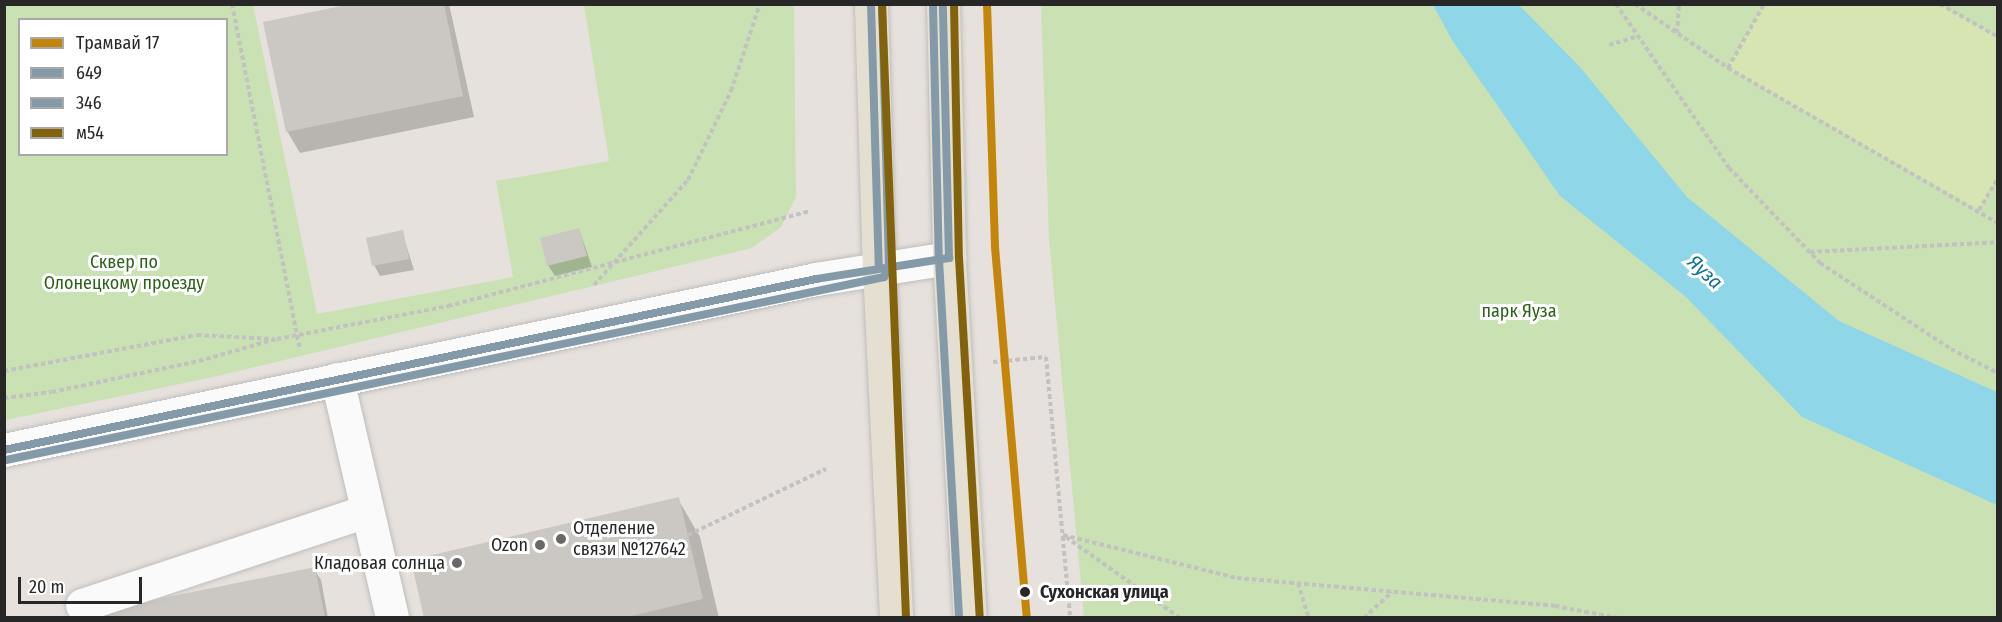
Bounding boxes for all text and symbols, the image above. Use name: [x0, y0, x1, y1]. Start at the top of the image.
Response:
legend: [18, 18, 228, 156]
text: Трамвай 17: [76, 32, 159, 54]
text: 649: [76, 62, 102, 84]
text: 346: [76, 92, 102, 114]
text: м54: [76, 122, 104, 144]
water label: Яуза: [1683, 250, 1727, 294]
park label: Сквер по Олонецкому проезду: [44, 252, 204, 294]
park label: парк Яуза: [1481, 300, 1557, 322]
place label: Отделение связи №127642: [573, 518, 686, 560]
marker: Отделение связи №127642: [554, 532, 568, 546]
place label: Ozon: [491, 534, 528, 556]
marker: Ozon: [533, 538, 547, 552]
place label: Кладовая солнца: [314, 552, 445, 574]
marker: Кладовая солнца: [450, 556, 464, 570]
scale bar: [21, 565, 146, 603]
text: 20 m: [29, 576, 64, 598]
place label: Сухонская улица: [1040, 581, 1169, 603]
marker: Сухонская улица: [1015, 582, 1035, 602]

